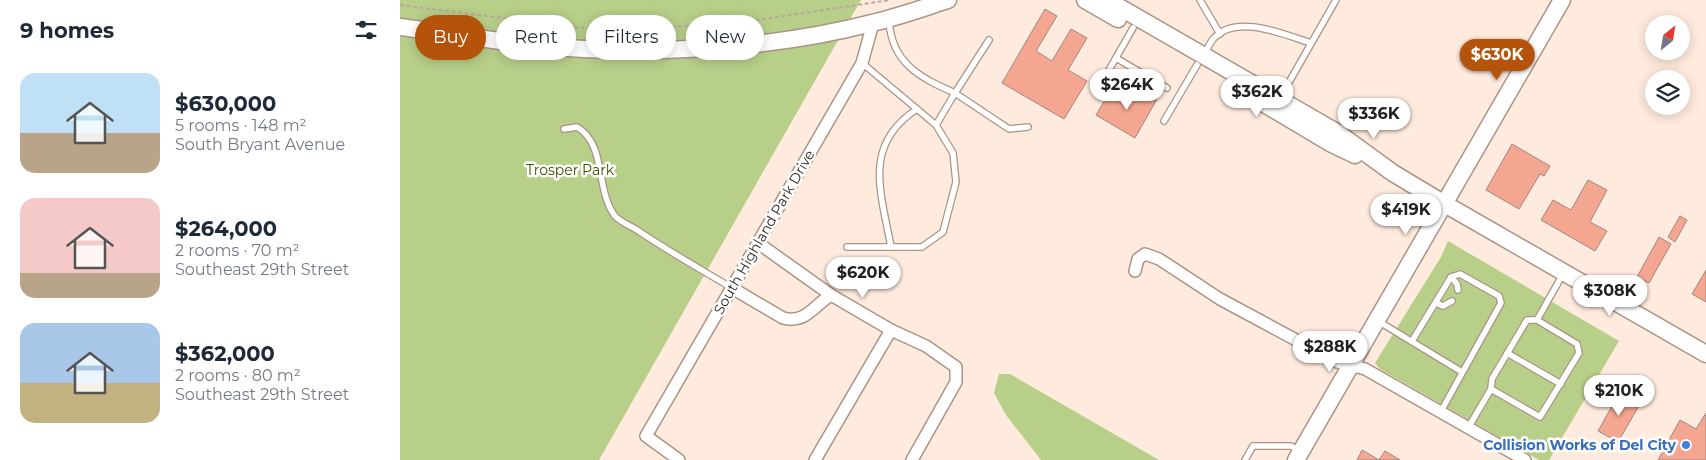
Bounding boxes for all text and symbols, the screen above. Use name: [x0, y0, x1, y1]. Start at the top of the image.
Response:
chip: Buy: [415, 15, 486, 60]
chip: Rent: [496, 15, 576, 60]
chip: Filters: [586, 15, 676, 60]
chip: New: [686, 15, 764, 60]
north arrow: [1645, 15, 1690, 60]
map controls: [1645, 15, 1690, 115]
icon: filters: [352, 16, 380, 44]
text: 9 homes: [20, 18, 114, 43]
pin: $630K: [1462, 38, 1532, 81]
text: $630K: [1471, 45, 1523, 64]
pin: $264K: [1092, 68, 1162, 111]
button: layers: [1645, 70, 1690, 115]
text: $264K: [1101, 75, 1153, 94]
pin: $362K: [1222, 76, 1292, 118]
text: $362K: [1231, 82, 1283, 101]
text: $630,000: [175, 91, 276, 116]
icon: home: [60, 93, 120, 153]
pin: $336K: [1339, 98, 1409, 140]
text: $336K: [1348, 104, 1400, 123]
text: 5 rooms · 148 m²: [175, 116, 307, 135]
text: South Bryant Avenue: [175, 135, 345, 154]
street label: South Highland Park Drive: [710, 147, 818, 317]
park label: Trosper Park: [526, 161, 615, 179]
pin: $419K: [1371, 194, 1441, 236]
text: $419K: [1381, 200, 1431, 219]
text: $264,000: [175, 216, 277, 241]
icon: home: [60, 218, 120, 278]
text: 2 rooms · 70 m²: [175, 241, 300, 260]
pin: $620K: [828, 256, 898, 299]
text: Southeast 29th Street: [175, 260, 349, 279]
text: $620K: [837, 263, 889, 282]
pin: $308K: [1575, 274, 1645, 317]
text: $308K: [1584, 281, 1636, 300]
pin: $288K: [1295, 330, 1365, 373]
text: $288K: [1304, 337, 1356, 356]
text: $362,000: [175, 341, 275, 366]
icon: home: [60, 343, 120, 403]
text: 2 rooms · 80 m²: [175, 366, 301, 385]
pin: $210K: [1584, 374, 1654, 417]
text: $210K: [1595, 381, 1643, 400]
text: Southeast 29th Street: [175, 385, 349, 404]
place label: Collision Works of Del City: [1483, 436, 1677, 454]
marker: Collision Works of Del City: [1680, 439, 1692, 451]

